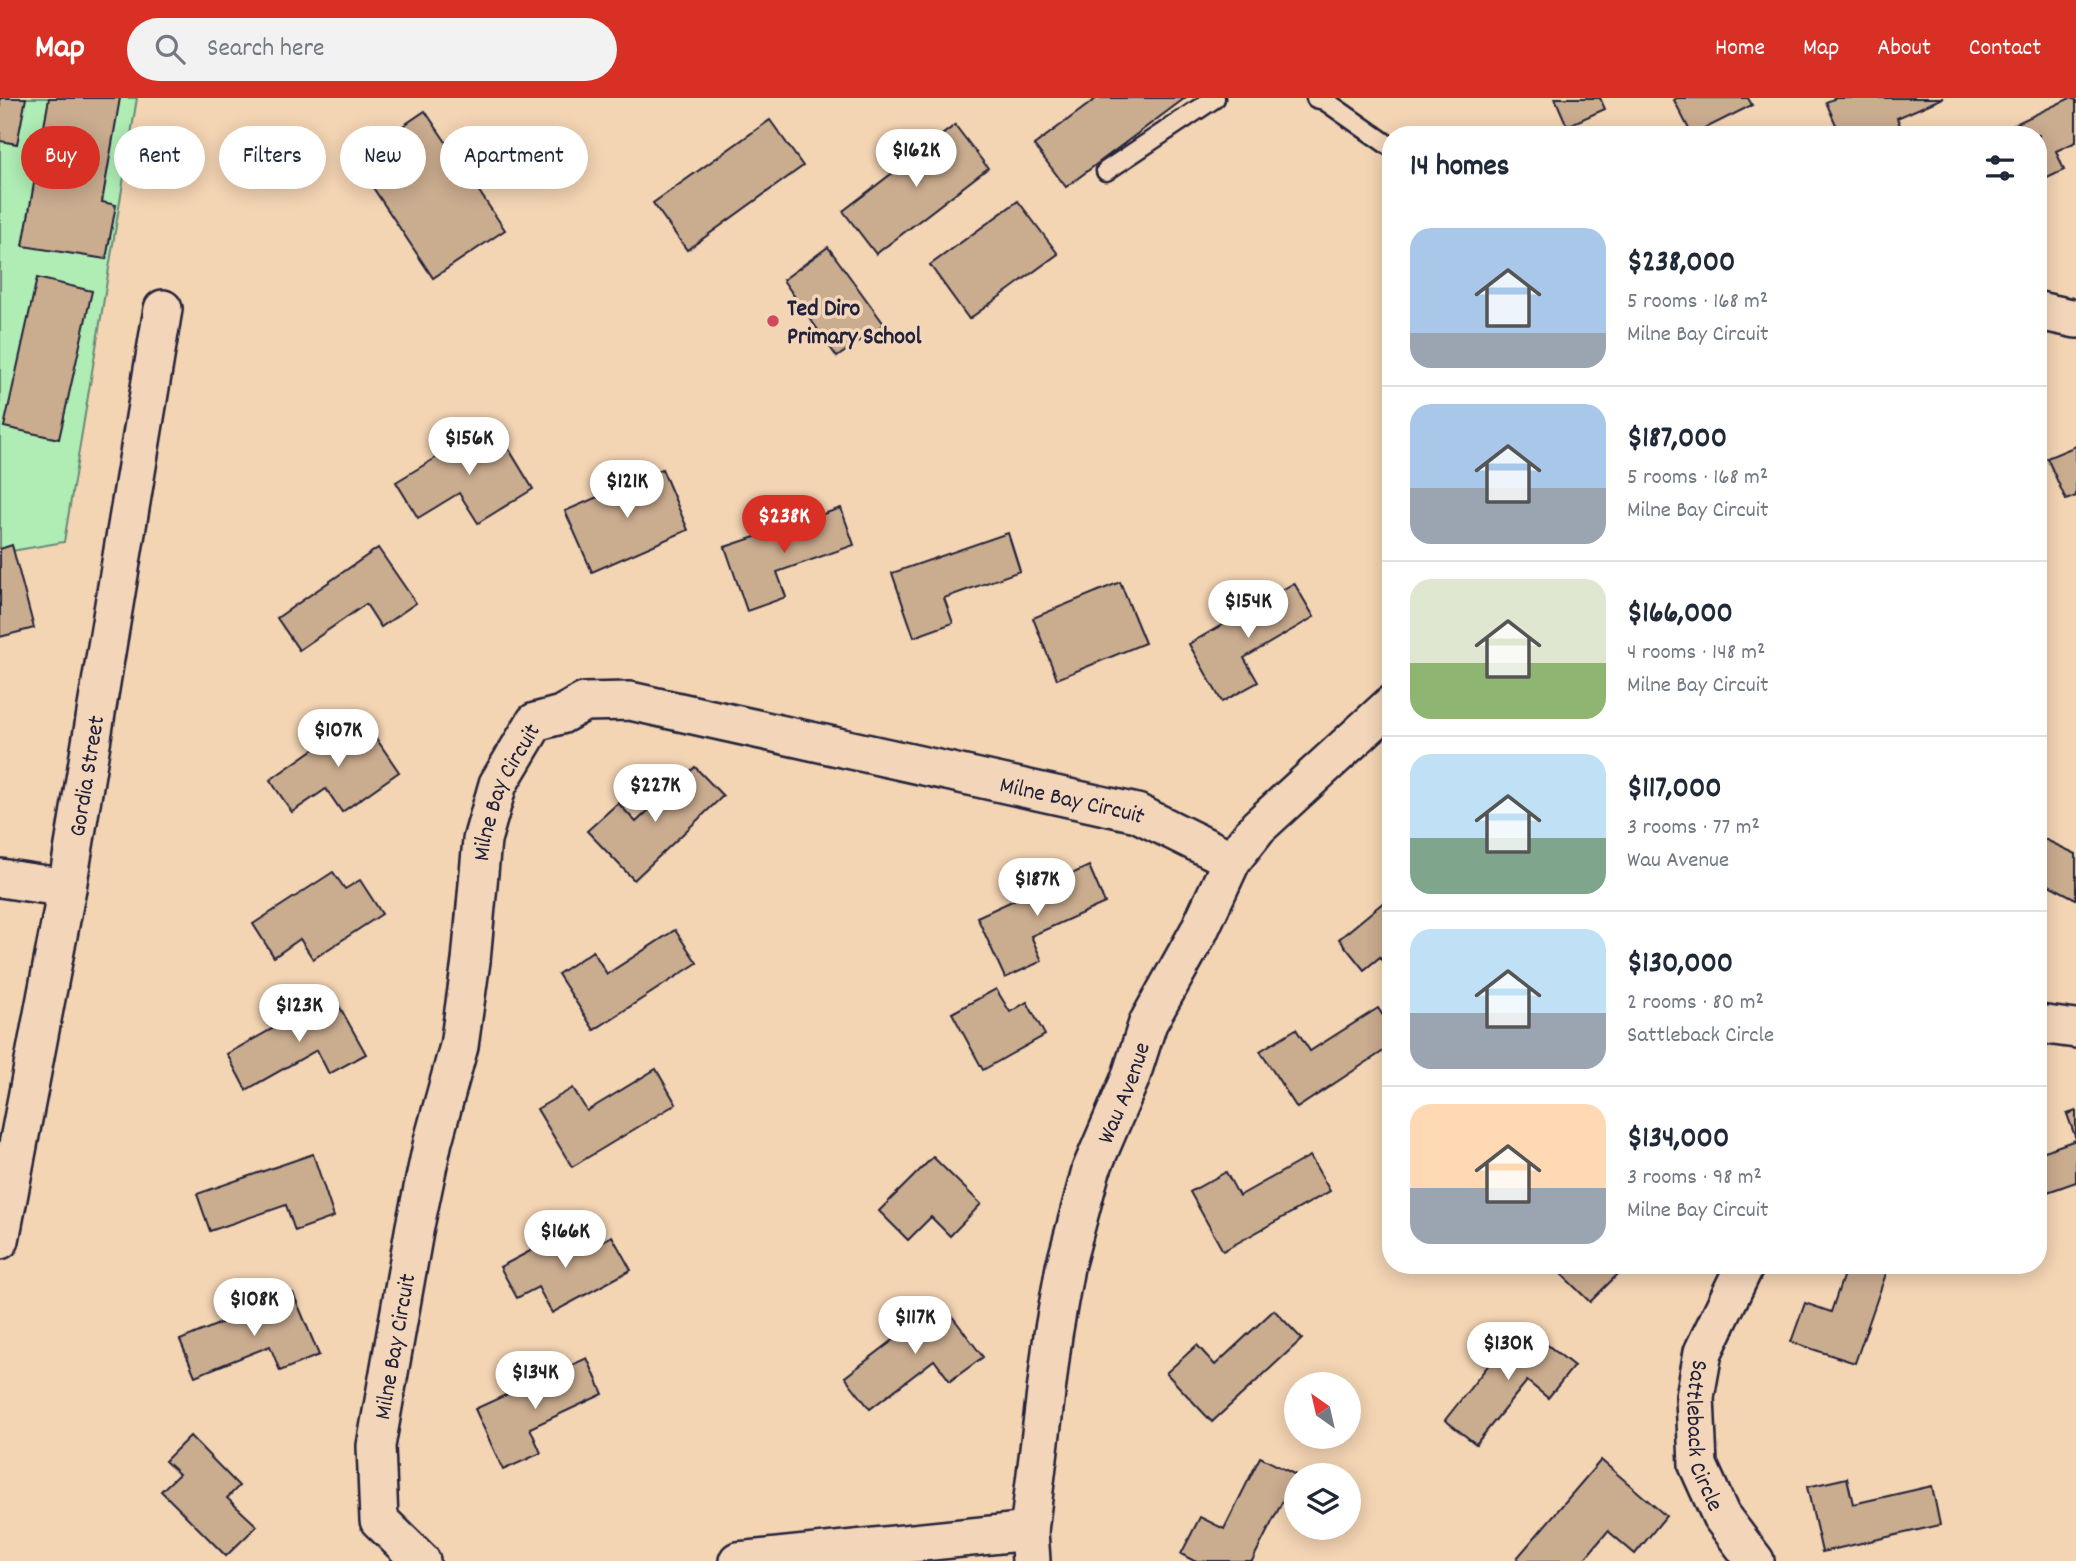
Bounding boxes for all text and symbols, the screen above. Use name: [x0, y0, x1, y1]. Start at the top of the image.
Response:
search box: [127, 18, 617, 81]
text: Map: [35, 26, 85, 73]
icon: search: [151, 30, 189, 68]
text: Search here: [207, 31, 325, 68]
text: Home: [1715, 32, 1765, 66]
text: Map: [1803, 32, 1839, 66]
text: About: [1877, 32, 1931, 66]
text: Contact: [1969, 32, 2041, 66]
chip: Buy: [21, 126, 100, 189]
chip: Rent: [114, 126, 205, 189]
chip: Filters: [219, 126, 326, 189]
chip: New: [340, 126, 426, 189]
chip: Apartment: [440, 126, 588, 189]
pin: $162K: [867, 130, 965, 189]
text: $162K: [892, 135, 940, 168]
text: 14 homes: [1410, 147, 1509, 190]
icon: filters: [1981, 149, 2019, 187]
text: $238,000: [1627, 243, 1735, 286]
icon: home: [1466, 256, 1550, 340]
text: 5 rooms · 168 m²: [1627, 286, 1768, 319]
place label: Ted Diro Primary School: [787, 293, 922, 355]
marker: Ted Diro Primary School: [765, 313, 781, 329]
text: Milne Bay Circuit: [1627, 319, 1768, 352]
pin: $156K: [420, 418, 518, 477]
text: $187,000: [1627, 419, 1727, 462]
text: $156K: [444, 423, 494, 456]
icon: home: [1466, 432, 1550, 516]
pin: $121K: [578, 460, 676, 520]
text: 5 rooms · 168 m²: [1627, 462, 1768, 495]
text: $121K: [606, 466, 648, 499]
text: Milne Bay Circuit: [1627, 495, 1768, 528]
pin: $238K: [735, 496, 833, 555]
text: $238K: [758, 501, 810, 534]
pin: $154K: [1199, 580, 1297, 640]
text: $154K: [1224, 586, 1272, 619]
text: $166,000: [1627, 594, 1733, 637]
icon: home: [1466, 607, 1550, 691]
text: 4 rooms · 148 m²: [1627, 637, 1765, 670]
text: Milne Bay Circuit: [1627, 670, 1768, 703]
pin: $107K: [289, 710, 387, 769]
street label: Gordia Street: [62, 713, 115, 840]
text: $107K: [314, 715, 362, 748]
street label: Milne Bay Circuit: [466, 718, 550, 862]
pin: $227K: [606, 764, 704, 824]
street label: Milne Bay Circuit: [996, 769, 1150, 835]
text: $117,000: [1627, 769, 1722, 812]
text: $227K: [629, 770, 681, 803]
icon: home: [1466, 782, 1550, 866]
text: 3 rooms · 77 m²: [1627, 812, 1760, 845]
text: Wau Avenue: [1627, 845, 1729, 878]
pin: $187K: [988, 858, 1086, 918]
text: $187K: [1014, 864, 1060, 897]
text: $130,000: [1627, 944, 1733, 987]
icon: home: [1466, 957, 1550, 1041]
pin: $123K: [250, 984, 348, 1044]
text: 2 rooms · 80 m²: [1627, 987, 1764, 1020]
text: $123K: [275, 990, 323, 1023]
text: Sattleback Circle: [1627, 1020, 1774, 1053]
street label: Wau Avenue: [1090, 1038, 1161, 1150]
text: $134,000: [1627, 1119, 1729, 1162]
icon: home: [1466, 1132, 1550, 1216]
text: 3 rooms · 98 m²: [1627, 1162, 1762, 1195]
text: Milne Bay Circuit: [1627, 1195, 1768, 1228]
pin: $166K: [516, 1210, 614, 1270]
text: $166K: [540, 1216, 590, 1249]
street label: Milne Bay Circuit: [367, 1271, 426, 1423]
pin: $108K: [205, 1278, 303, 1338]
text: $108K: [229, 1284, 279, 1317]
pin: $117K: [866, 1296, 964, 1356]
text: $117K: [894, 1302, 936, 1335]
pin: $130K: [1459, 1322, 1557, 1382]
text: $130K: [1483, 1328, 1533, 1361]
pin: $134K: [486, 1352, 584, 1411]
text: $134K: [511, 1357, 559, 1390]
street label: Sattleback Circle: [1675, 1357, 1731, 1517]
north arrow: [1284, 1372, 1362, 1449]
map controls: [1284, 1372, 1361, 1540]
button: layers: [1284, 1463, 1361, 1540]

